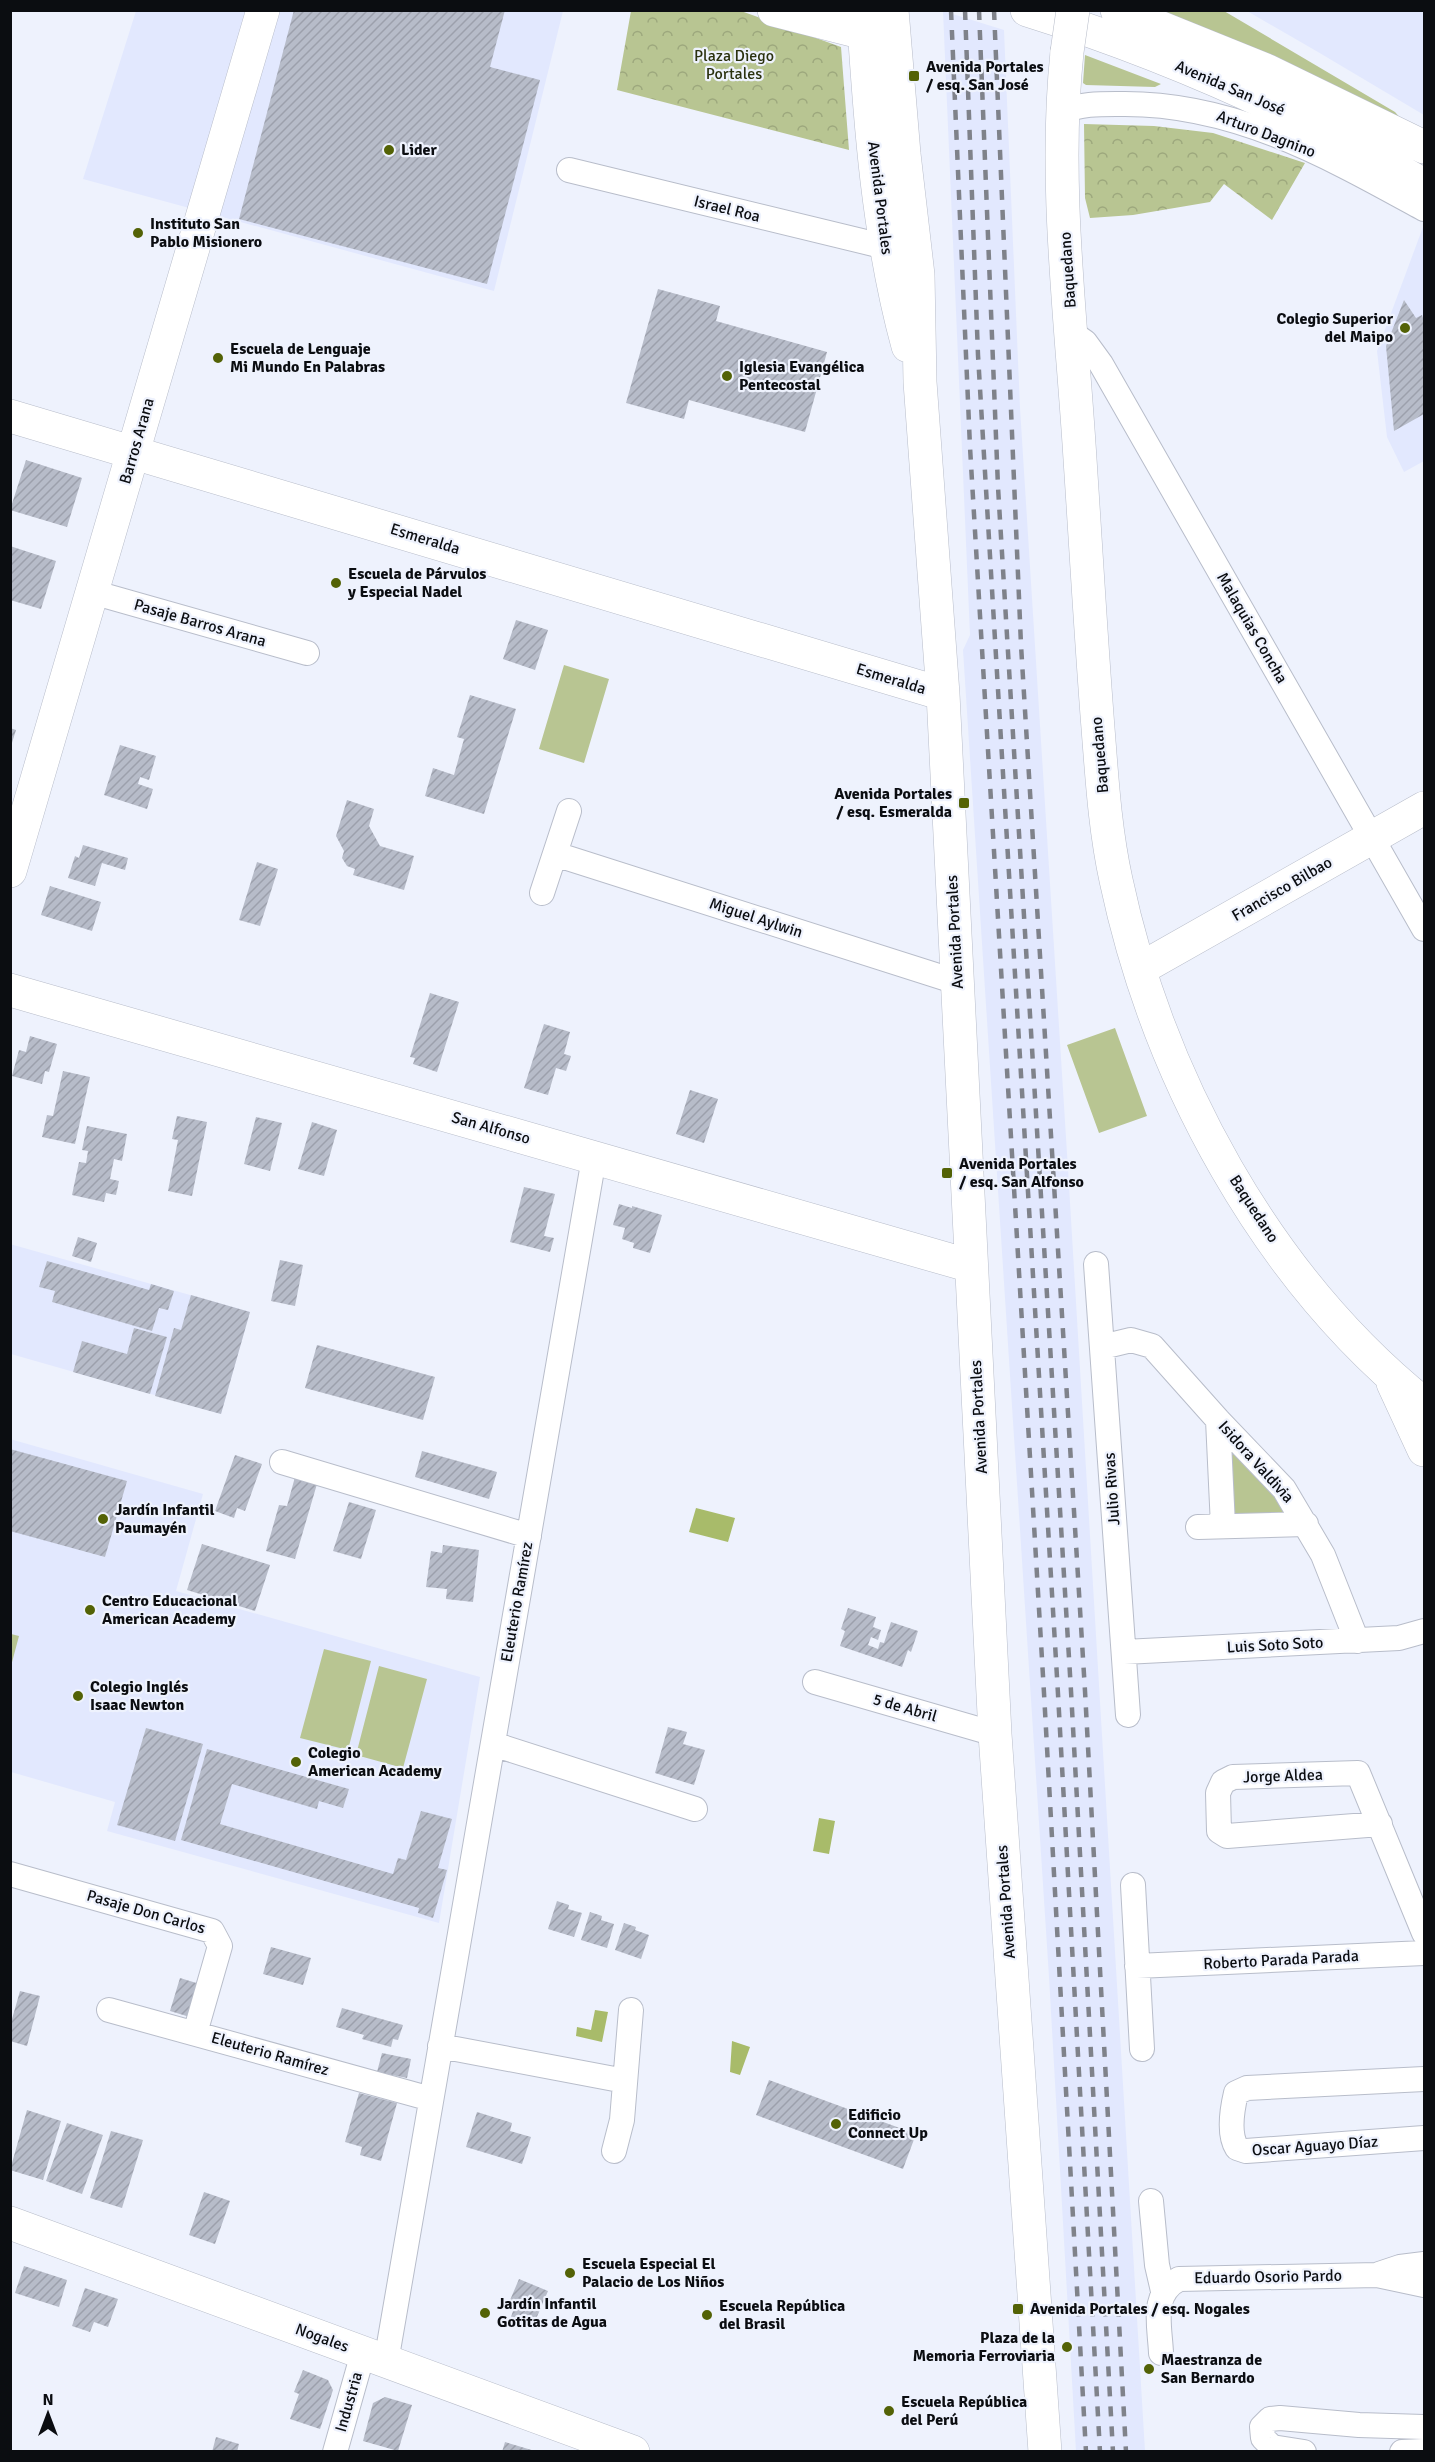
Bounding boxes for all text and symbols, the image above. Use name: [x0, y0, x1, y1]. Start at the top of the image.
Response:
park label: Plaza Diego Portales: [694, 46, 774, 84]
street label: Avenida San José: [1172, 56, 1288, 120]
place label: Avenida Portales / esq. San José: [926, 57, 1044, 95]
marker: Avenida Portales / esq. San José: [907, 69, 921, 83]
street label: Arturo Dagnino: [1214, 106, 1318, 162]
place label: Lider: [401, 140, 437, 160]
street label: Avenida Portales: [863, 140, 897, 256]
marker: Lider: [382, 143, 396, 157]
street label: Israel Roa: [692, 191, 762, 227]
place label: Instituto San Pablo Misionero: [150, 214, 262, 252]
marker: Instituto San Pablo Misionero: [131, 226, 145, 240]
street label: Baquedano: [1055, 231, 1081, 309]
place label: Colegio Superior del Maipo: [1277, 309, 1394, 347]
marker: Colegio Superior del Maipo: [1398, 321, 1412, 335]
place label: Escuela de Lenguaje Mi Mundo En Palabras: [230, 339, 385, 377]
marker: Escuela de Lenguaje Mi Mundo En Palabras: [211, 351, 225, 365]
place label: Iglesia Evangélica Pentecostal: [739, 357, 864, 395]
marker: Iglesia Evangélica Pentecostal: [720, 369, 734, 383]
street label: Barros Arana: [115, 396, 159, 486]
street label: Esmeralda: [388, 519, 462, 559]
place label: Escuela de Párvulos y Especial Nadel: [347, 564, 486, 602]
street label: Malaquias Concha: [1212, 569, 1292, 687]
marker: Escuela de Párvulos y Especial Nadel: [329, 576, 343, 590]
street label: Pasaje Barros Arana: [132, 595, 268, 651]
street label: Esmeralda: [854, 659, 928, 699]
street label: Baquedano: [1087, 716, 1113, 794]
place label: Avenida Portales / esq. Esmeralda: [834, 784, 952, 822]
marker: Avenida Portales / esq. Esmeralda: [957, 796, 971, 810]
street label: Francisco Bilbao: [1228, 852, 1336, 926]
street label: Avenida Portales: [942, 874, 968, 990]
street label: Miguel Aylwin: [707, 893, 805, 943]
street label: San Alfonso: [449, 1107, 533, 1149]
place label: Avenida Portales / esq. San Alfonso: [959, 1154, 1084, 1192]
marker: Avenida Portales / esq. San Alfonso: [940, 1166, 954, 1180]
street label: Baquedano: [1225, 1171, 1283, 1247]
street label: Avenida Portales: [966, 1359, 992, 1475]
street label: Isidora Valdivia: [1214, 1417, 1298, 1507]
street label: Julio Rivas: [1099, 1452, 1125, 1526]
place label: Jardín Infantil Paumayén: [115, 1500, 215, 1538]
marker: Jardín Infantil Paumayén: [96, 1512, 110, 1526]
street label: Eleuterio Ramírez: [497, 1540, 537, 1664]
place label: Centro Educacional American Academy: [102, 1591, 237, 1629]
marker: Centro Educacional American Academy: [83, 1603, 97, 1617]
street label: Luis Soto Soto: [1226, 1632, 1324, 1658]
place label: Colegio Inglés Isaac Newton: [90, 1677, 188, 1715]
marker: Colegio Inglés Isaac Newton: [71, 1689, 85, 1703]
street label: 5 de Abril: [871, 1689, 940, 1727]
place label: Colegio American Academy: [308, 1743, 442, 1781]
marker: Colegio American Academy: [289, 1755, 303, 1769]
street label: Jorge Aldea: [1243, 1765, 1323, 1787]
street label: Avenida Portales: [992, 1844, 1020, 1960]
street label: Pasaje Don Carlos: [84, 1886, 208, 1938]
street label: Roberto Parada Parada: [1203, 1946, 1359, 1974]
street label: Eleuterio Ramírez: [209, 2028, 331, 2080]
place label: Edificio Connect Up: [848, 2105, 928, 2143]
marker: Edificio Connect Up: [829, 2117, 843, 2131]
street label: Oscar Aguayo Díaz: [1251, 2132, 1379, 2160]
place label: Escuela Especial El Palacio de Los Niños: [582, 2254, 724, 2292]
marker: Escuela Especial El Palacio de Los Niños: [563, 2266, 577, 2280]
street label: Eduardo Osorio Pardo: [1194, 2266, 1342, 2288]
place label: Jardín Infantil Gotitas de Agua: [497, 2294, 607, 2332]
place label: Escuela República del Brasil: [719, 2296, 845, 2334]
place label: Avenida Portales / esq. Nogales: [1030, 2299, 1250, 2319]
marker: Avenida Portales / esq. Nogales: [1011, 2302, 1025, 2316]
marker: Jardín Infantil Gotitas de Agua: [478, 2306, 492, 2320]
marker: Escuela República del Brasil: [700, 2308, 714, 2322]
street label: Nogales: [293, 2319, 351, 2357]
place label: Plaza de la Memoria Ferroviaria: [913, 2328, 1055, 2366]
marker: Plaza de la Memoria Ferroviaria: [1060, 2340, 1074, 2354]
place label: Maestranza de San Bernardo: [1161, 2350, 1262, 2388]
marker: Maestranza de San Bernardo: [1142, 2362, 1156, 2376]
street label: Industria: [331, 2370, 367, 2434]
north arrow: [18, 2384, 78, 2444]
text: N: [42, 2390, 54, 2410]
place label: Escuela República del Perú: [901, 2392, 1027, 2430]
marker: Escuela República del Perú: [882, 2404, 896, 2418]

